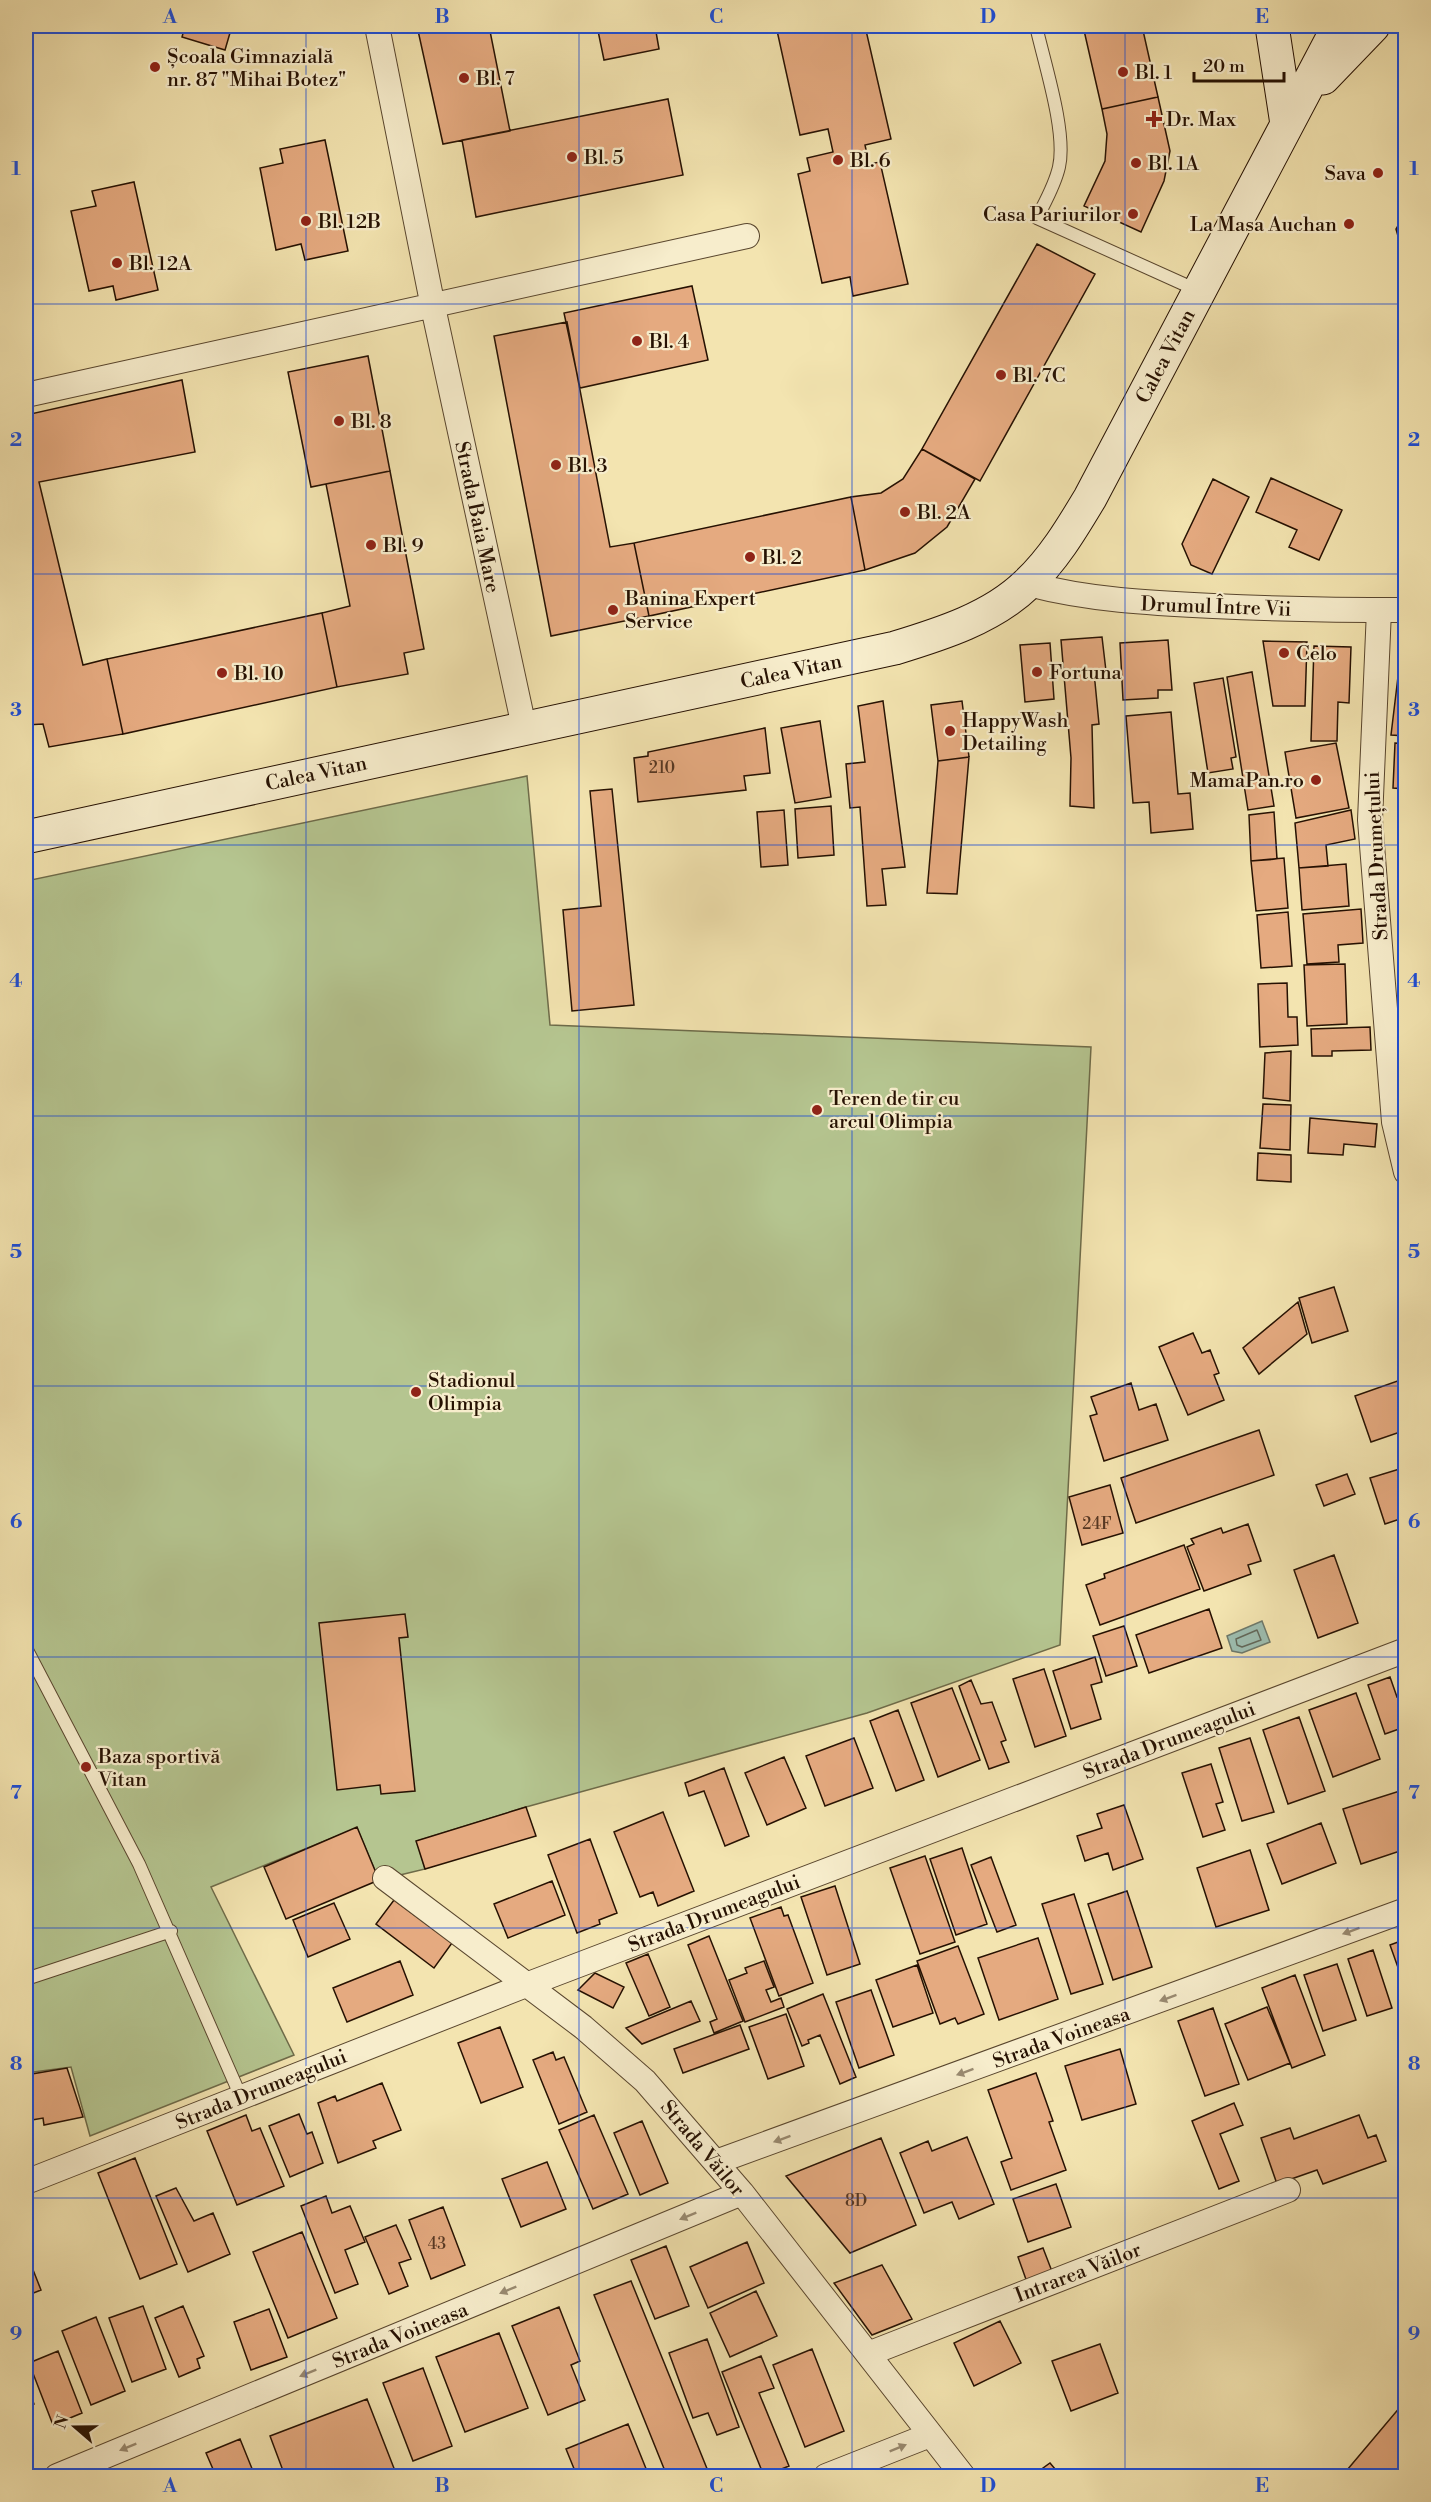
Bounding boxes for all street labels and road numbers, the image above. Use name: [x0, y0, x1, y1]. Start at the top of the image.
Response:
street label: Calea Vitan: [1131, 305, 1202, 408]
street label: Strada Baia Mare: [448, 439, 505, 595]
street label: Drumul Între Vii: [1140, 591, 1292, 623]
street label: Calea Vitan: [738, 650, 844, 695]
street label: Calea Vitan: [263, 752, 369, 797]
street label: Strada Drumețului: [1361, 770, 1394, 941]
street label: Strada Drumeagului: [1080, 1697, 1260, 1786]
street label: Strada Drumeagului: [625, 1870, 805, 1959]
street label: Strada Voineasa: [989, 2002, 1134, 2075]
street label: Strada Drumeagului: [172, 2044, 351, 2136]
street label: Strada Văilor: [654, 2096, 750, 2202]
street label: Intrarea Văilor: [1012, 2238, 1146, 2309]
street label: Strada Voineasa: [329, 2297, 473, 2375]

